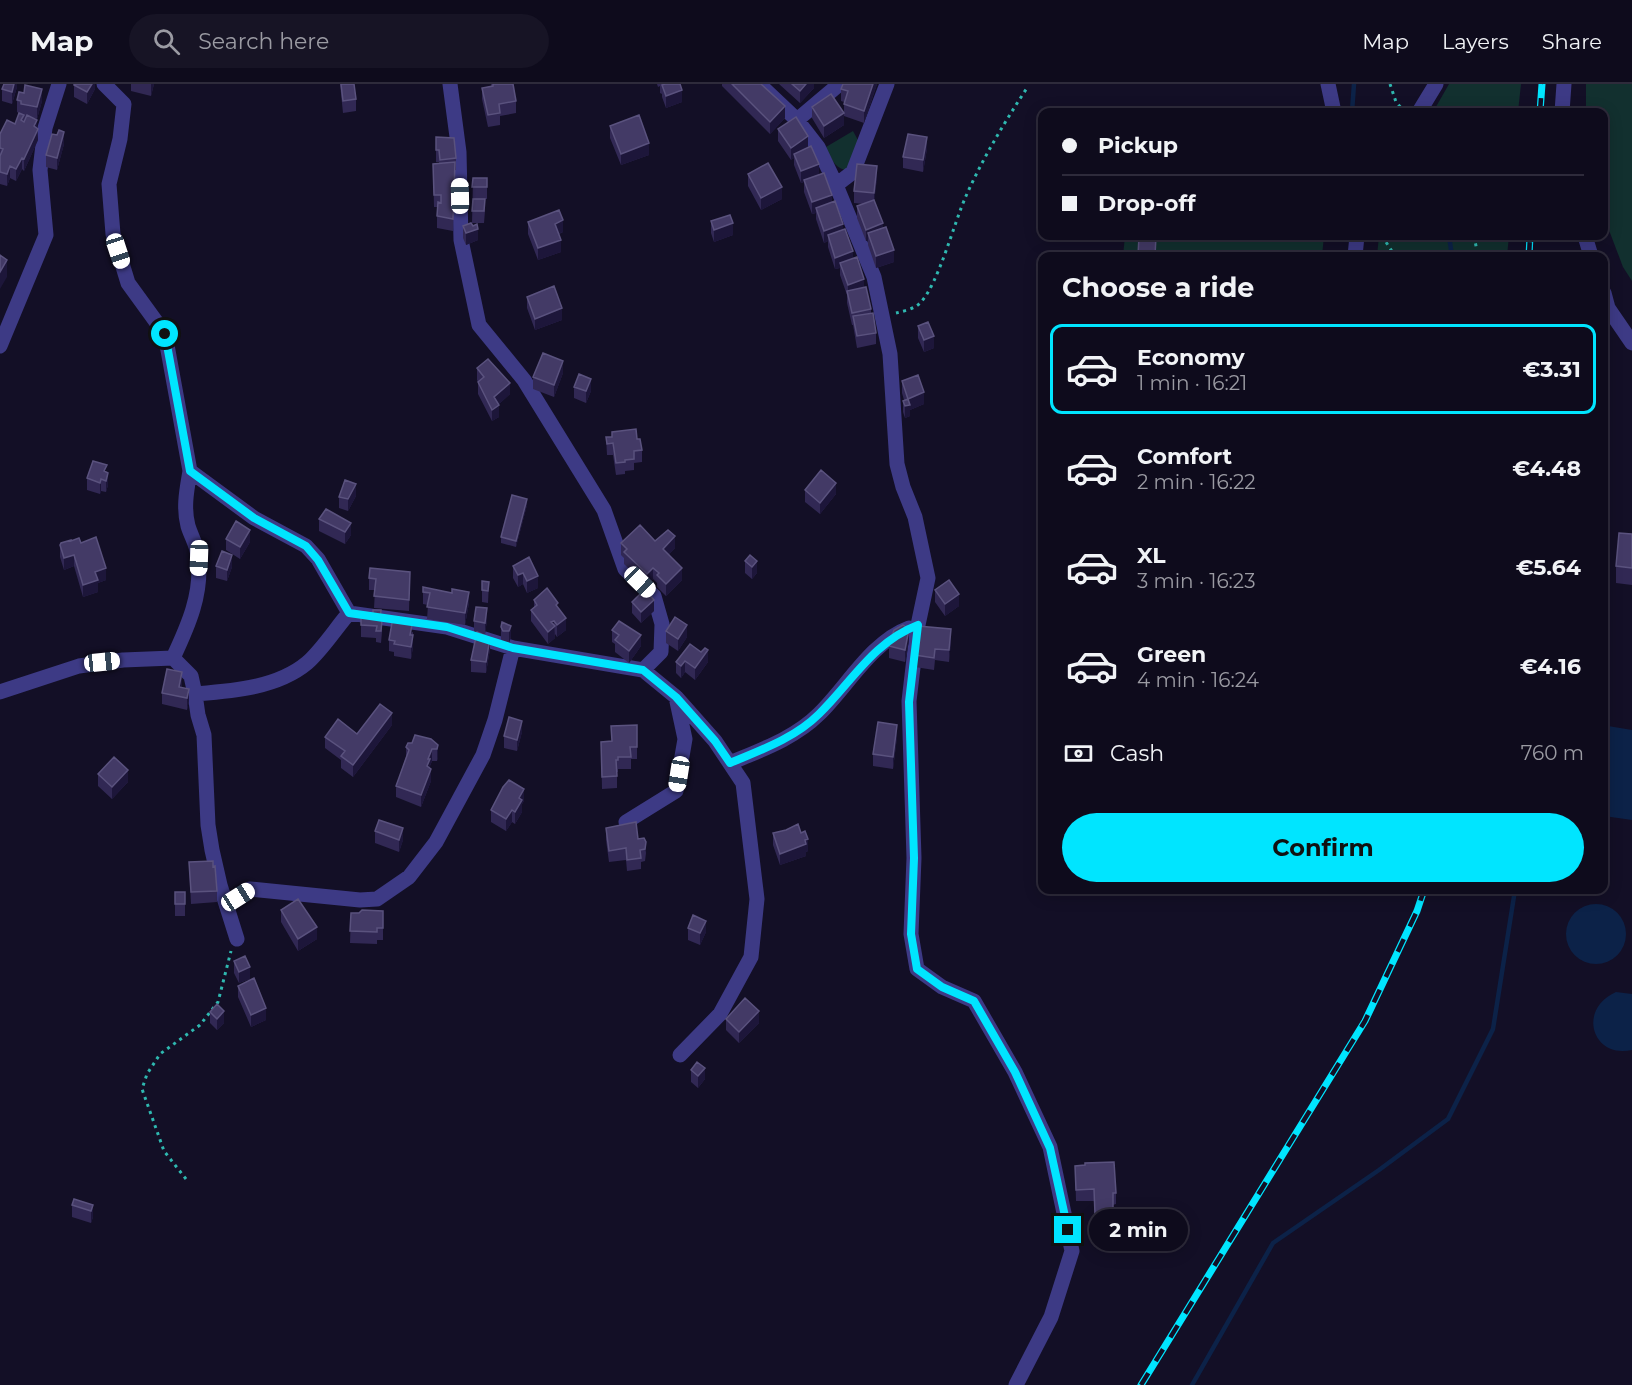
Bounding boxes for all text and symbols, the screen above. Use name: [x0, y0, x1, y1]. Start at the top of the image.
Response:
search box: [129, 14, 549, 68]
text: Map: [30, 24, 93, 58]
icon: search: [150, 25, 183, 58]
text: Search here: [198, 28, 329, 55]
text: Map: [1362, 29, 1409, 54]
text: Layers: [1442, 29, 1509, 54]
text: Share: [1542, 29, 1602, 54]
text: Pickup: [1098, 132, 1178, 159]
car: [451, 178, 469, 214]
text: Drop-off: [1098, 190, 1196, 217]
car: [104, 231, 132, 271]
text: Choose a ride: [1062, 271, 1254, 304]
route start: [151, 320, 178, 347]
icon: car: [1065, 342, 1119, 396]
text: Economy: [1137, 344, 1245, 371]
text: €3.31: [1523, 356, 1581, 383]
text: 1 min · 16:21: [1137, 371, 1247, 395]
icon: car: [1065, 441, 1119, 495]
text: Comfort: [1137, 443, 1232, 470]
text: €4.48: [1512, 455, 1581, 482]
text: 2 min · 16:22: [1137, 470, 1256, 494]
car: [189, 540, 209, 576]
icon: car: [1065, 540, 1119, 594]
text: XL: [1137, 542, 1166, 569]
text: €5.64: [1516, 554, 1581, 581]
car: [621, 563, 659, 601]
text: 3 min · 16:23: [1137, 569, 1255, 593]
icon: car: [1065, 639, 1119, 693]
text: Green: [1137, 641, 1206, 668]
car: [83, 651, 121, 673]
text: €4.16: [1520, 653, 1581, 680]
text: 4 min · 16:24: [1137, 668, 1259, 692]
icon: cash: [1062, 737, 1095, 770]
text: Cash: [1110, 740, 1164, 767]
text: 760 m: [1521, 741, 1584, 765]
car: [667, 755, 691, 793]
button: Confirm: [1062, 813, 1584, 882]
car: [218, 880, 258, 914]
callout: 2 min: [1089, 1209, 1188, 1251]
route end: [1054, 1216, 1081, 1243]
text: 2 min: [1109, 1218, 1168, 1242]

